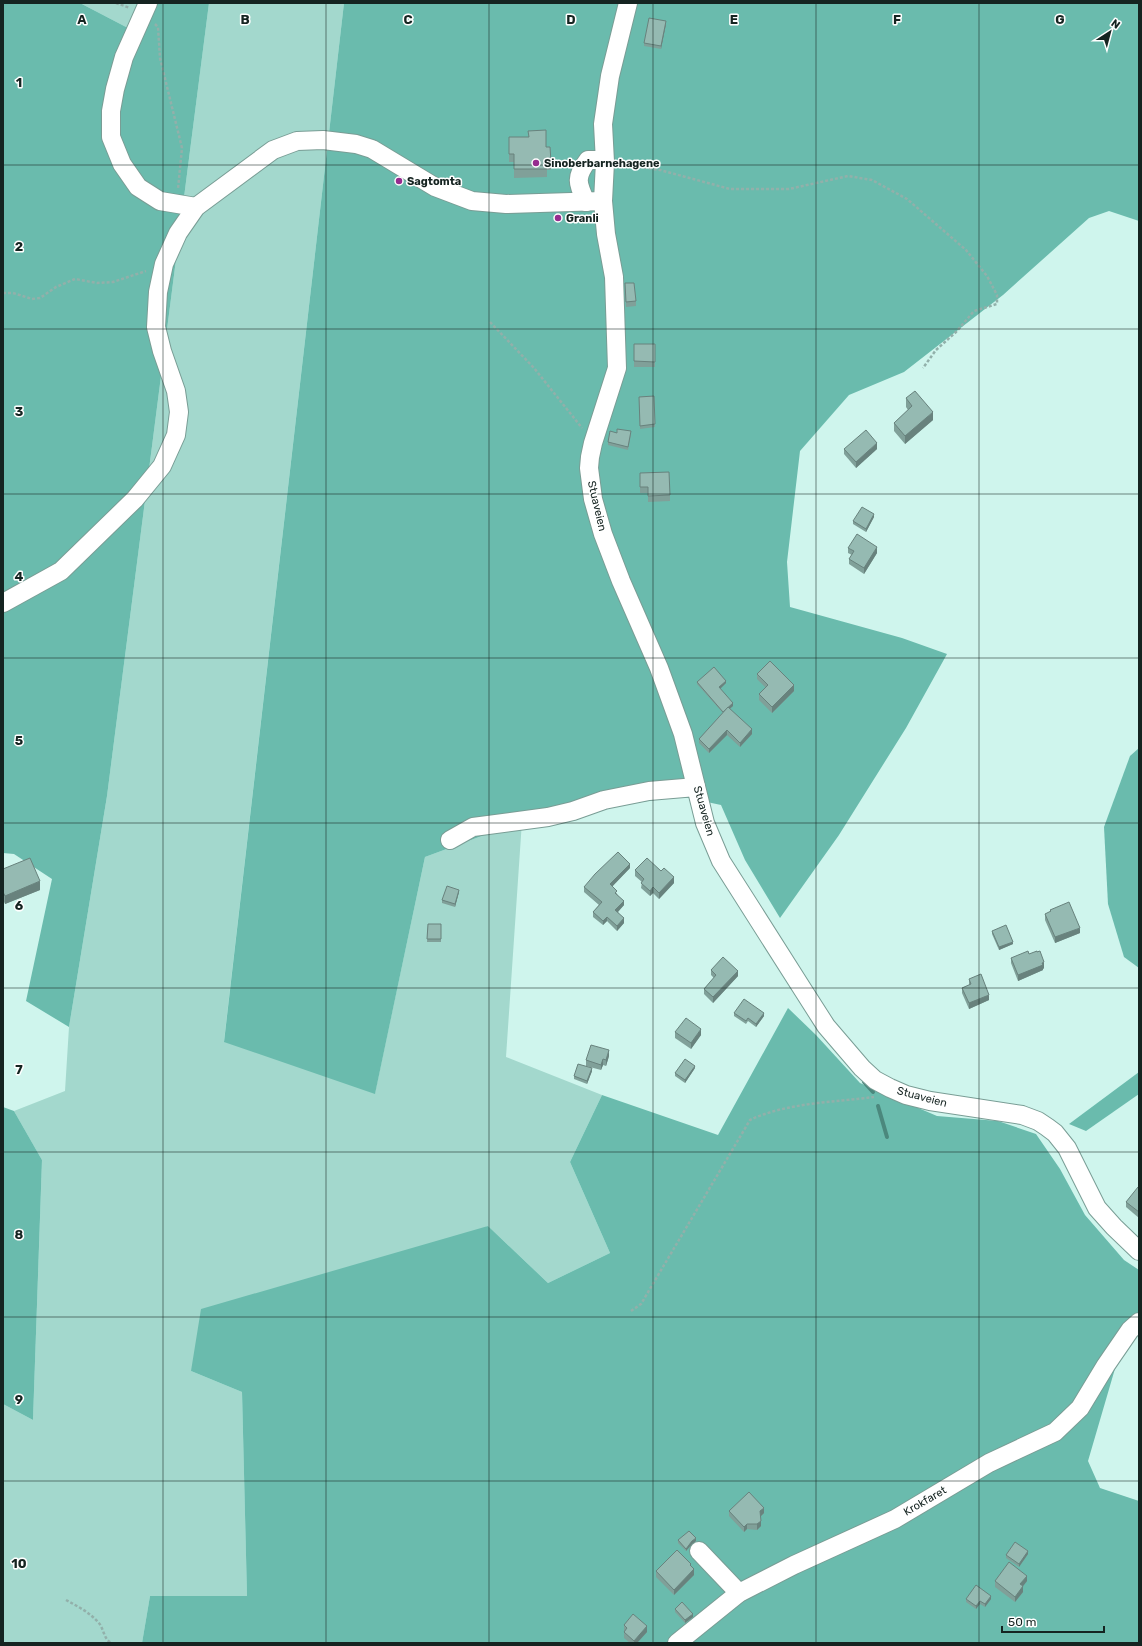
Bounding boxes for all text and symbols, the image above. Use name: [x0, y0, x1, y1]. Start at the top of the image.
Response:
text: A: [77, 12, 87, 27]
text: B: [240, 12, 250, 27]
text: C: [403, 12, 413, 27]
text: D: [566, 12, 576, 27]
text: E: [730, 12, 738, 27]
text: F: [893, 12, 901, 27]
text: G: [1055, 12, 1065, 27]
north arrow: [1090, 12, 1130, 52]
text: N: [1109, 17, 1123, 32]
text: 1: [16, 75, 22, 90]
place label: Sinoberbarnehagene: [544, 157, 660, 170]
marker: Sinoberbarnehagene: [531, 158, 541, 168]
place label: Sagtomta: [407, 175, 461, 188]
marker: Sagtomta: [394, 176, 404, 186]
place label: Granli: [566, 212, 599, 225]
marker: Granli: [553, 213, 563, 223]
text: 2: [15, 239, 23, 254]
text: 3: [15, 404, 24, 419]
street label: Stuaveien: [585, 480, 609, 532]
text: 4: [15, 569, 24, 584]
text: 5: [15, 733, 23, 748]
street label: Stuaveien: [691, 785, 717, 837]
text: 6: [15, 898, 24, 913]
text: 7: [15, 1062, 23, 1077]
street label: Stuaveien: [896, 1084, 948, 1110]
text: 8: [15, 1227, 24, 1242]
text: 9: [15, 1392, 23, 1407]
street label: Krokfaret: [901, 1483, 949, 1518]
text: 10: [11, 1556, 27, 1571]
scale bar: [1002, 1608, 1104, 1634]
text: 50 m: [1008, 1615, 1036, 1629]

